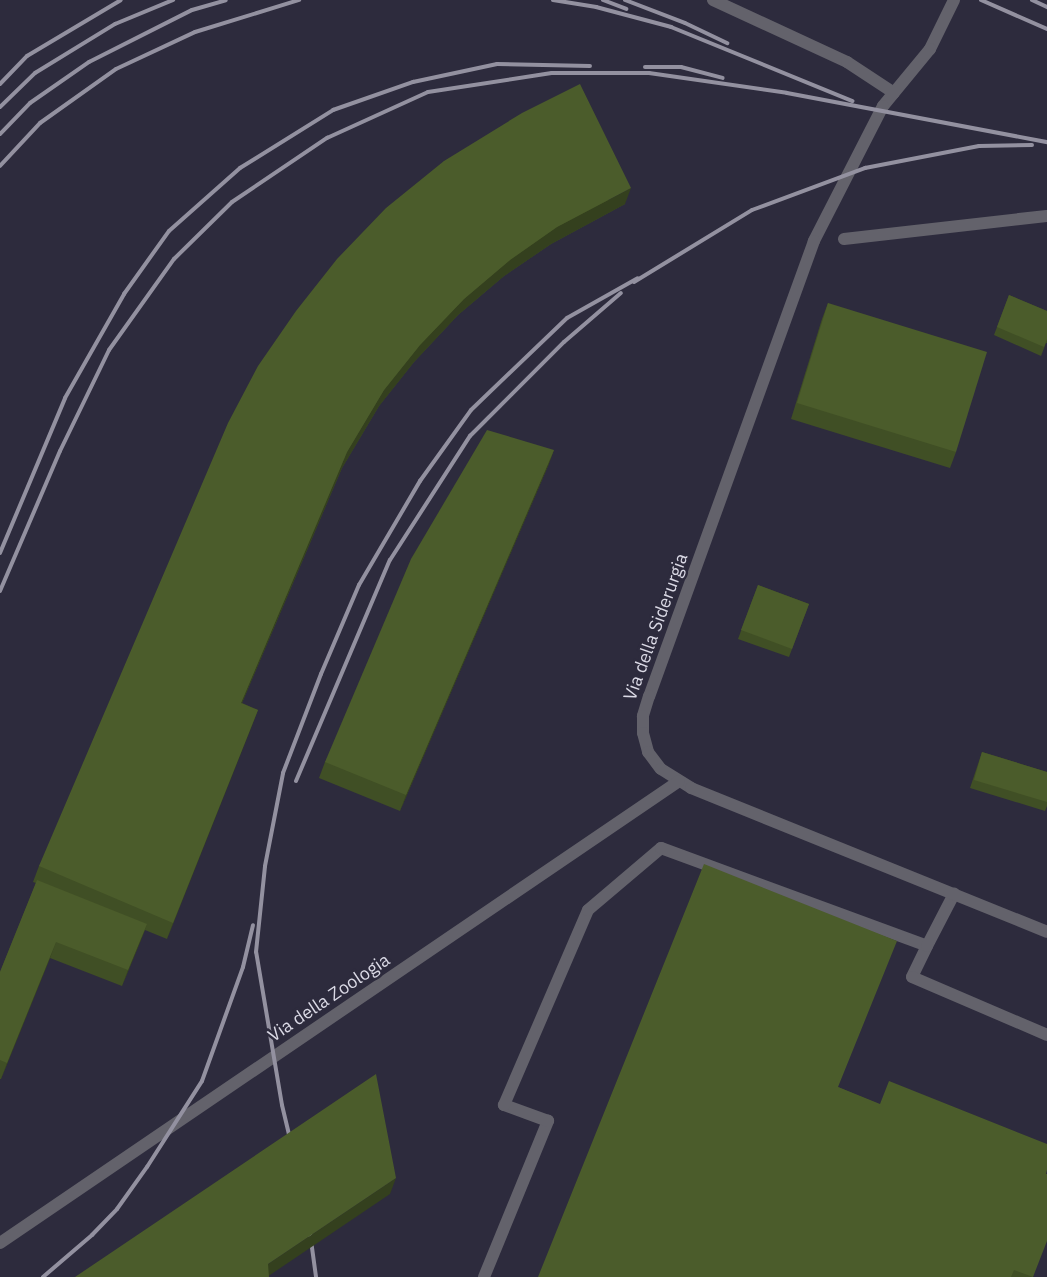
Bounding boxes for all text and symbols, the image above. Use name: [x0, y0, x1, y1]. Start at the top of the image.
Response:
street label: Via della Siderurgia: [619, 550, 693, 704]
street label: Via della Zoologia: [264, 949, 394, 1047]

